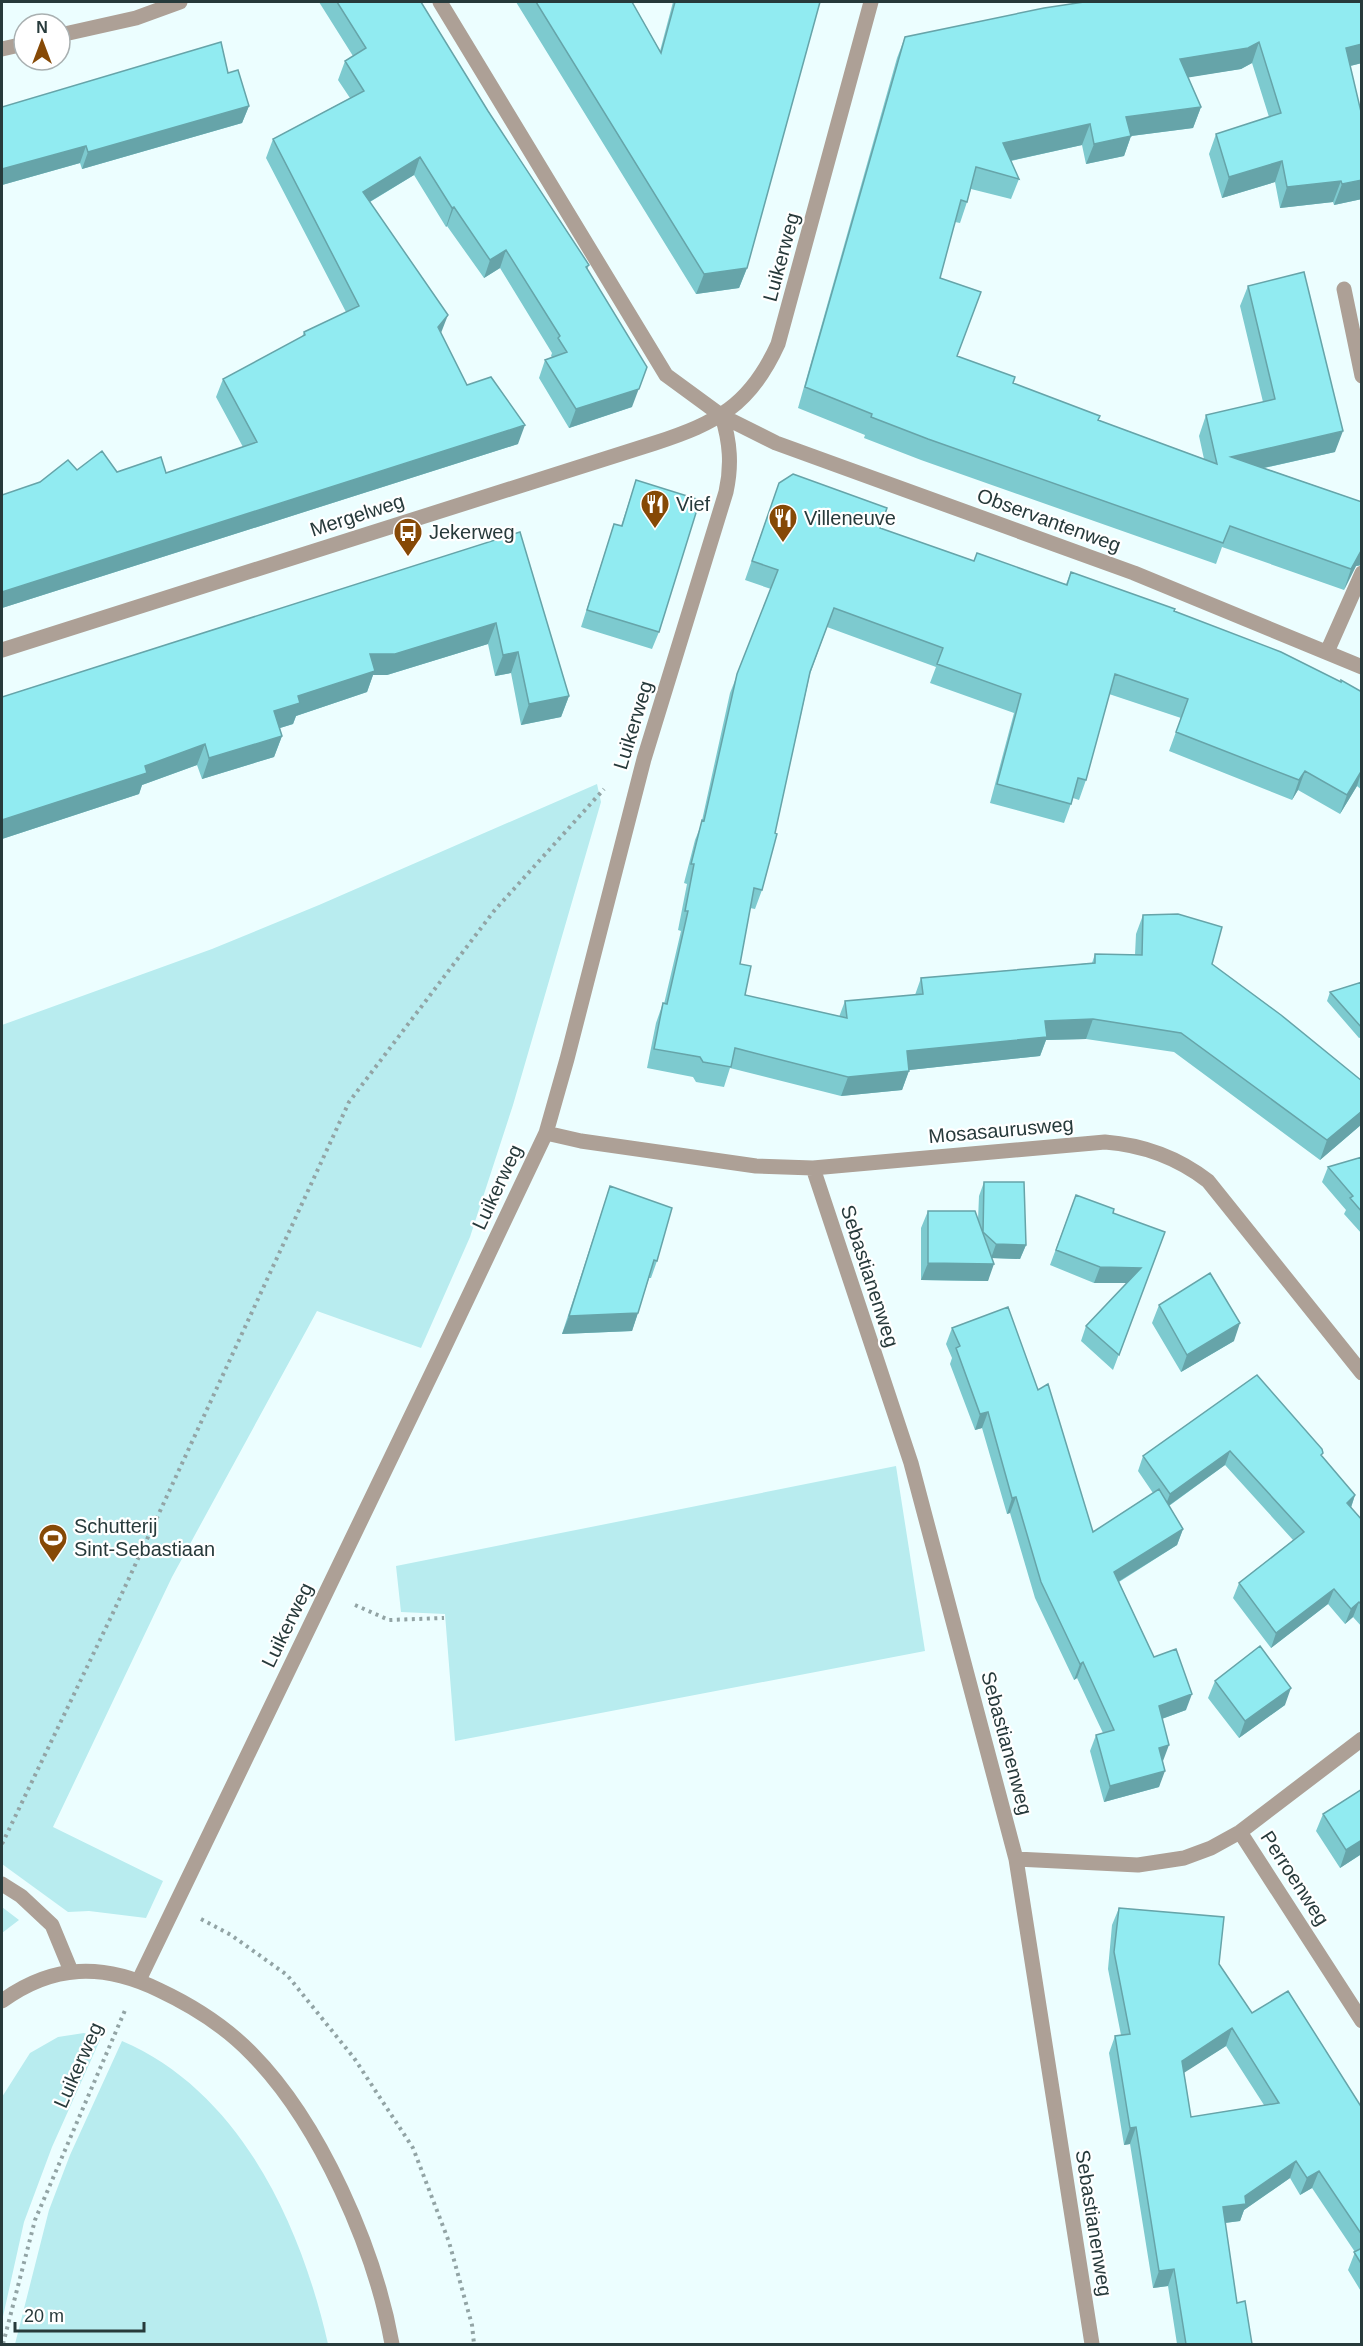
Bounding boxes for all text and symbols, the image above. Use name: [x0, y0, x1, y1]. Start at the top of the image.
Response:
north arrow: [12, 12, 72, 72]
text: N: [36, 19, 48, 36]
street label: Luikerweg: [759, 210, 803, 304]
street label: Observantenweg: [974, 484, 1124, 556]
restaurant icon: Vief: [639, 488, 671, 530]
street label: Mergelweg: [307, 489, 407, 541]
place label: Vief: [676, 493, 711, 515]
restaurant icon: Villeneuve: [767, 502, 799, 544]
place label: Villeneuve: [804, 507, 896, 529]
bus stop icon: Jekerweg: [392, 516, 424, 558]
place label: Jekerweg: [429, 521, 515, 543]
street label: Luikerweg: [609, 678, 657, 772]
street label: Mosasaurusweg: [928, 1113, 1074, 1147]
street label: Luikerweg: [468, 1141, 526, 1233]
street label: Sebastianenweg: [837, 1202, 903, 1350]
place label: Schutterij Sint-Sebastiaan: [74, 1515, 215, 1560]
sports icon: Schutterij Sint-Sebastiaan: [37, 1522, 69, 1564]
street label: Luikerweg: [257, 1579, 317, 1671]
street label: Sebastianenweg: [977, 1669, 1037, 1817]
street label: Perroenweg: [1256, 1827, 1334, 1929]
street label: Luikerweg: [49, 2019, 107, 2111]
street label: Sebastianenweg: [1072, 2148, 1116, 2298]
scale bar: [15, 2295, 144, 2333]
text: 20 m: [24, 2306, 64, 2326]

